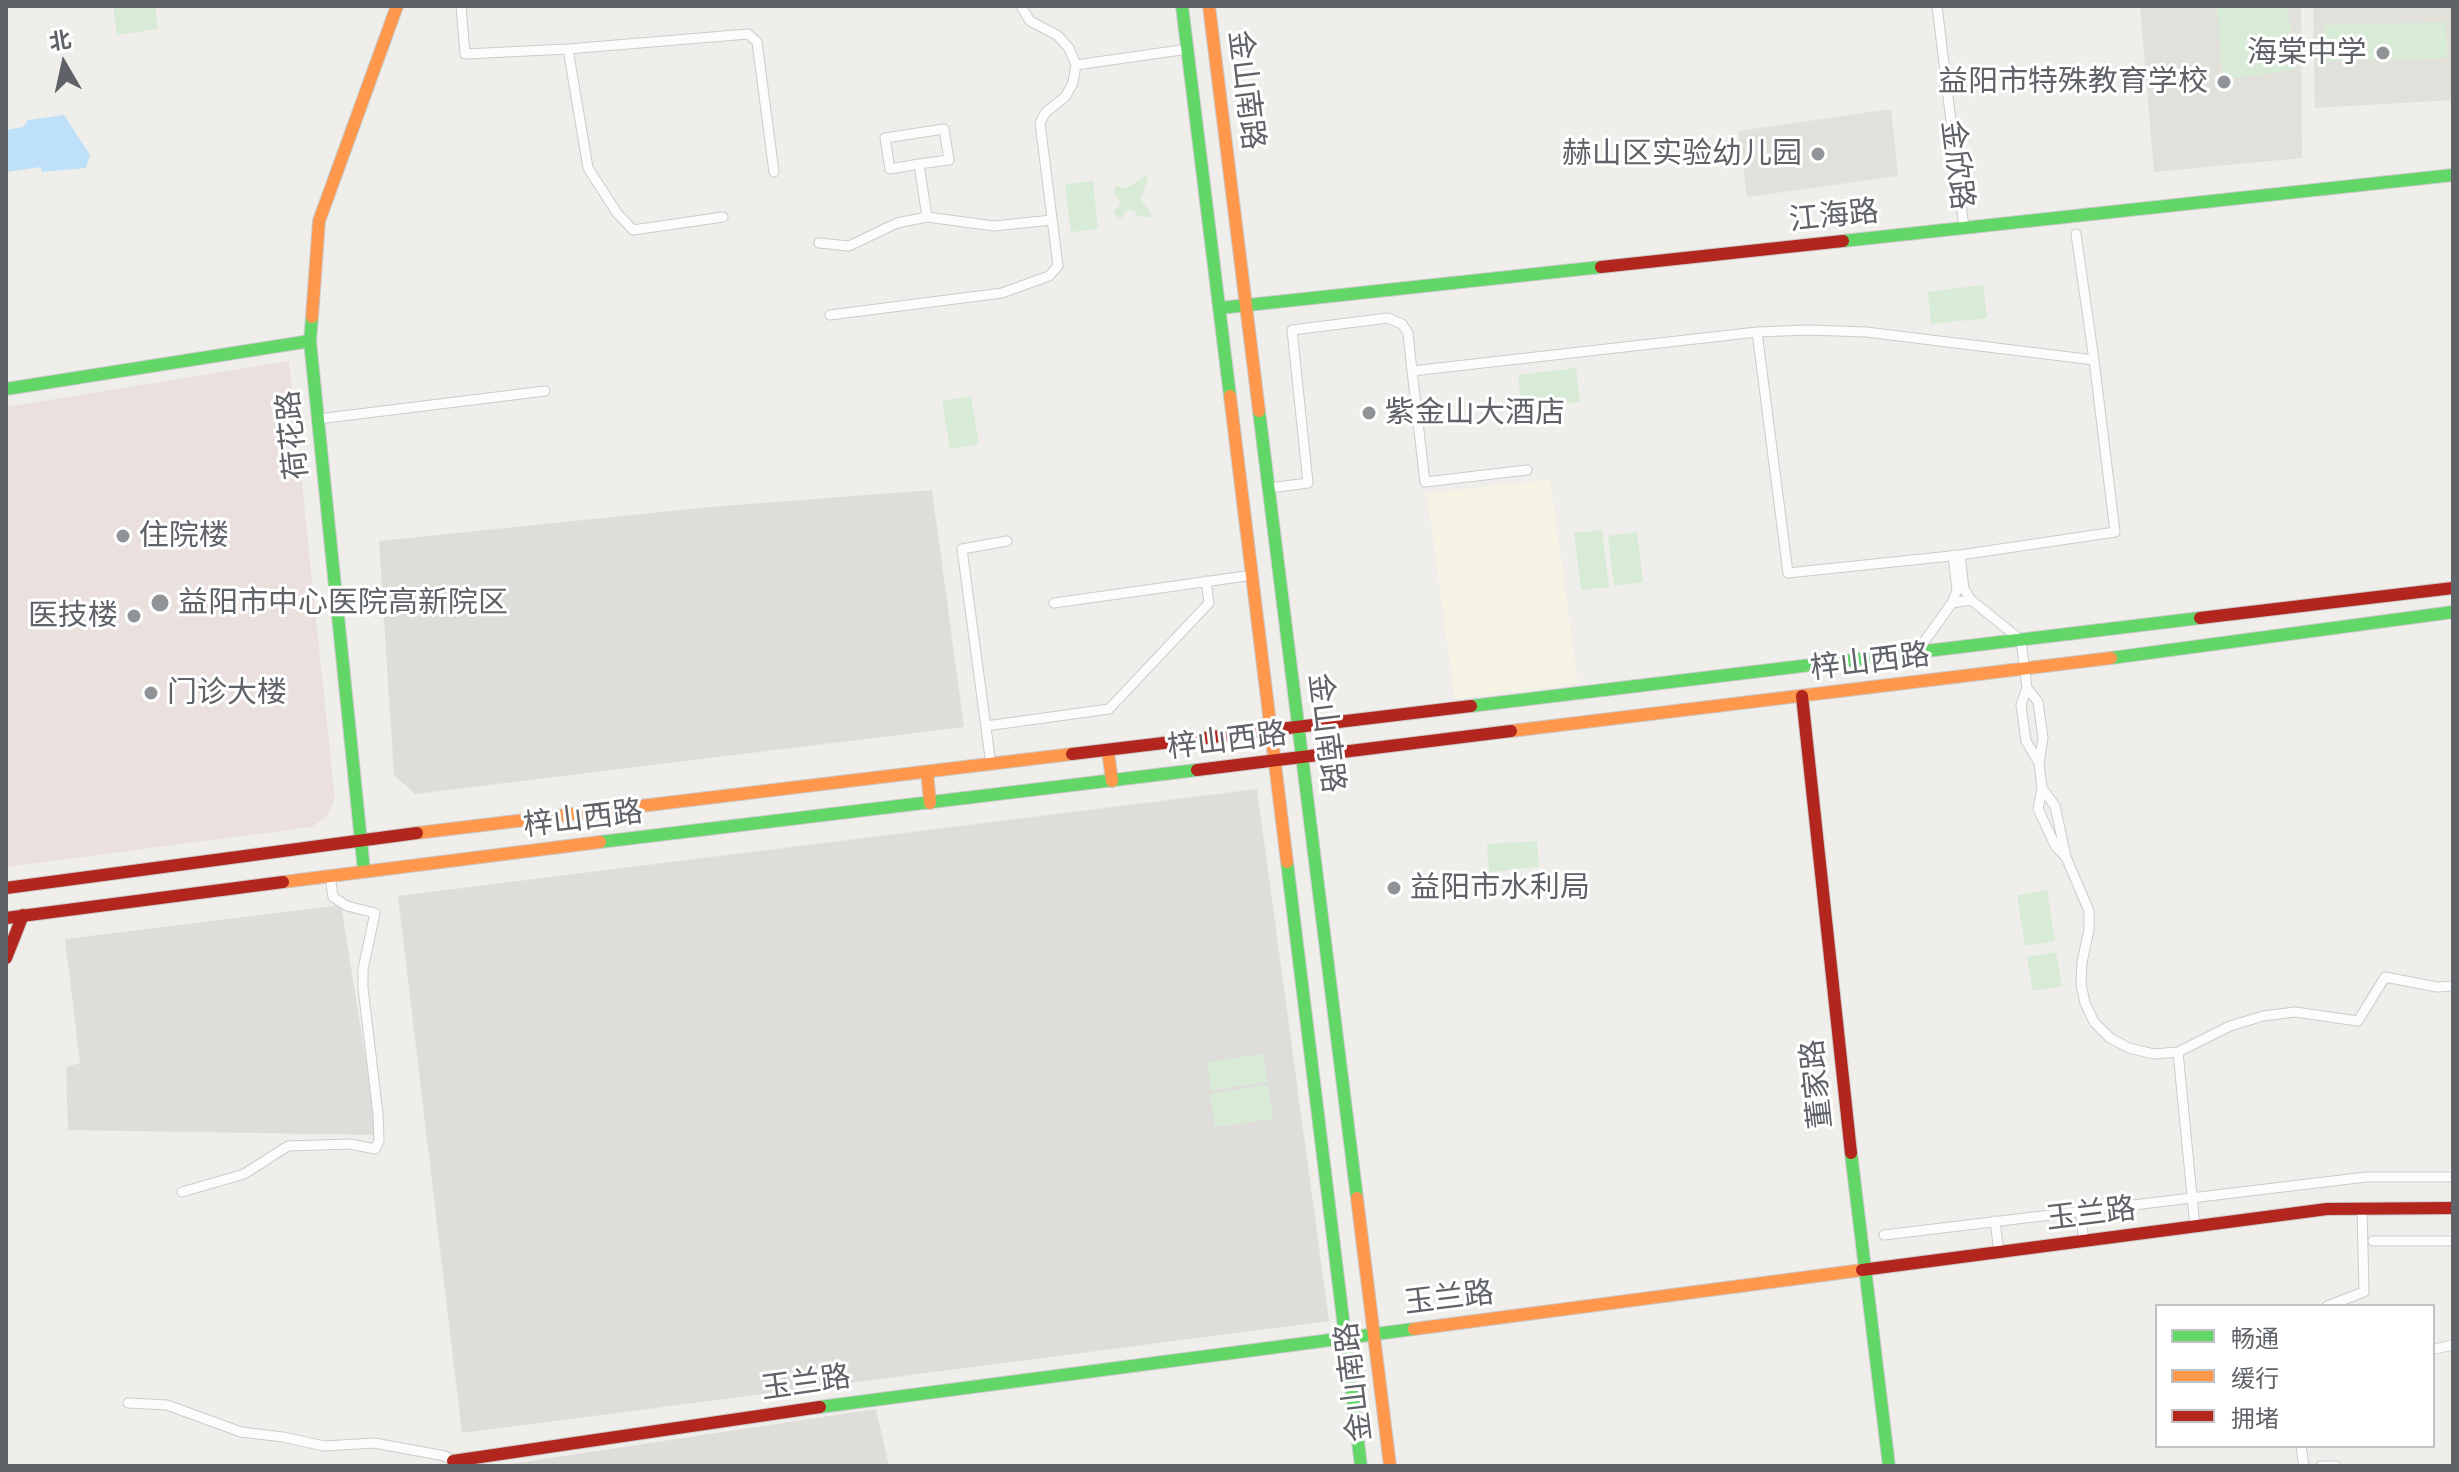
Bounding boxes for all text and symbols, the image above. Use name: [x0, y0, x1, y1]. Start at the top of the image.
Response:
north arrow: [24, 24, 104, 104]
text: 北: [47, 25, 73, 56]
street label: 金山南路: [1221, 28, 1271, 152]
place label: 海棠中学: [2247, 35, 2367, 71]
marker: 海棠中学: [2374, 44, 2392, 62]
place label: 益阳市特殊教育学校: [1938, 64, 2208, 100]
marker: 益阳市特殊教育学校: [2215, 73, 2233, 91]
street label: 金欣路: [1934, 118, 1980, 212]
place label: 赫山区实验幼儿园: [1562, 136, 1802, 172]
marker: 赫山区实验幼儿园: [1809, 145, 1827, 163]
street label: 江海路: [1787, 193, 1881, 239]
street label: 荷花路: [270, 388, 316, 482]
place label: 紫金山大酒店: [1385, 395, 1565, 431]
marker: 紫金山大酒店: [1360, 404, 1378, 422]
place label: 住院楼: [139, 518, 229, 554]
marker: 住院楼: [114, 527, 132, 545]
place label: 益阳市中心医院高新院区: [178, 585, 508, 621]
marker: 益阳市中心医院高新院区: [149, 592, 171, 614]
place label: 医技楼: [28, 598, 118, 634]
marker: 医技楼: [125, 607, 143, 625]
street label: 梓山西路: [1808, 637, 1932, 687]
street label: 金山南路: [1301, 671, 1351, 795]
place label: 门诊大楼: [167, 675, 287, 711]
marker: 门诊大楼: [142, 684, 160, 702]
street label: 梓山西路: [1165, 716, 1289, 766]
street label: 梓山西路: [521, 794, 645, 844]
place label: 益阳市水利局: [1410, 870, 1590, 906]
marker: 益阳市水利局: [1385, 879, 1403, 897]
street label: 董家路: [1794, 1037, 1840, 1131]
street label: 玉兰路: [2044, 1191, 2138, 1237]
street label: 玉兰路: [1402, 1275, 1496, 1321]
legend: [2155, 1304, 2435, 1448]
street label: 金山南路: [1329, 1320, 1379, 1444]
text: 畅通: [2231, 1323, 2279, 1353]
street label: 玉兰路: [759, 1359, 853, 1407]
text: 缓行: [2231, 1363, 2279, 1393]
text: 拥堵: [2231, 1403, 2279, 1433]

